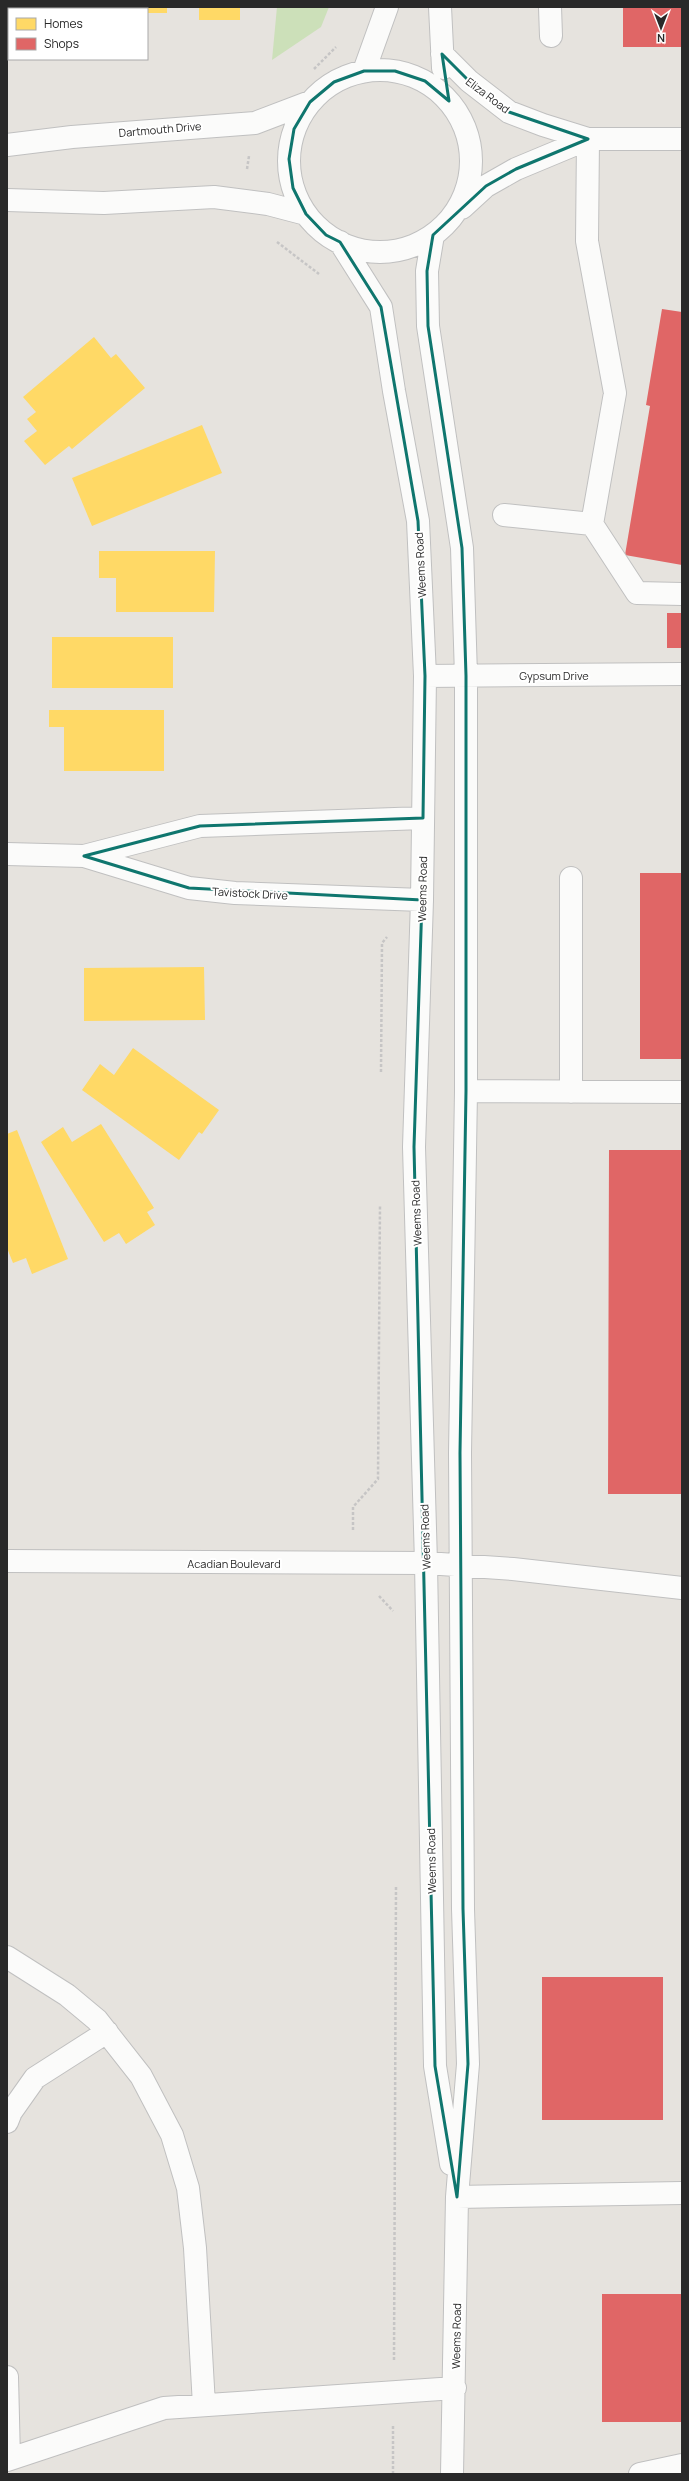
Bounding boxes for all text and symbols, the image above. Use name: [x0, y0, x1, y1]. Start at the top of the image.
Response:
legend: [8, 8, 148, 60]
north arrow: [641, 8, 681, 48]
text: Homes: [44, 15, 83, 32]
text: N: [657, 31, 665, 46]
text: Shops: [44, 35, 79, 52]
street label: Eliza Road: [463, 74, 513, 116]
street label: Dartmouth Drive: [118, 118, 203, 140]
street label: Weems Road: [411, 532, 429, 598]
street label: Gypsum Drive: [519, 668, 589, 683]
street label: Weems Road: [414, 856, 430, 922]
street label: Tavistock Drive: [212, 884, 289, 903]
street label: Weems Road: [407, 1180, 425, 1246]
street label: Weems Road: [416, 1504, 434, 1570]
street label: Acadian Boulevard: [187, 1556, 281, 1571]
street label: Weems Road: [423, 1828, 439, 1894]
street label: Weems Road: [448, 2303, 464, 2369]

